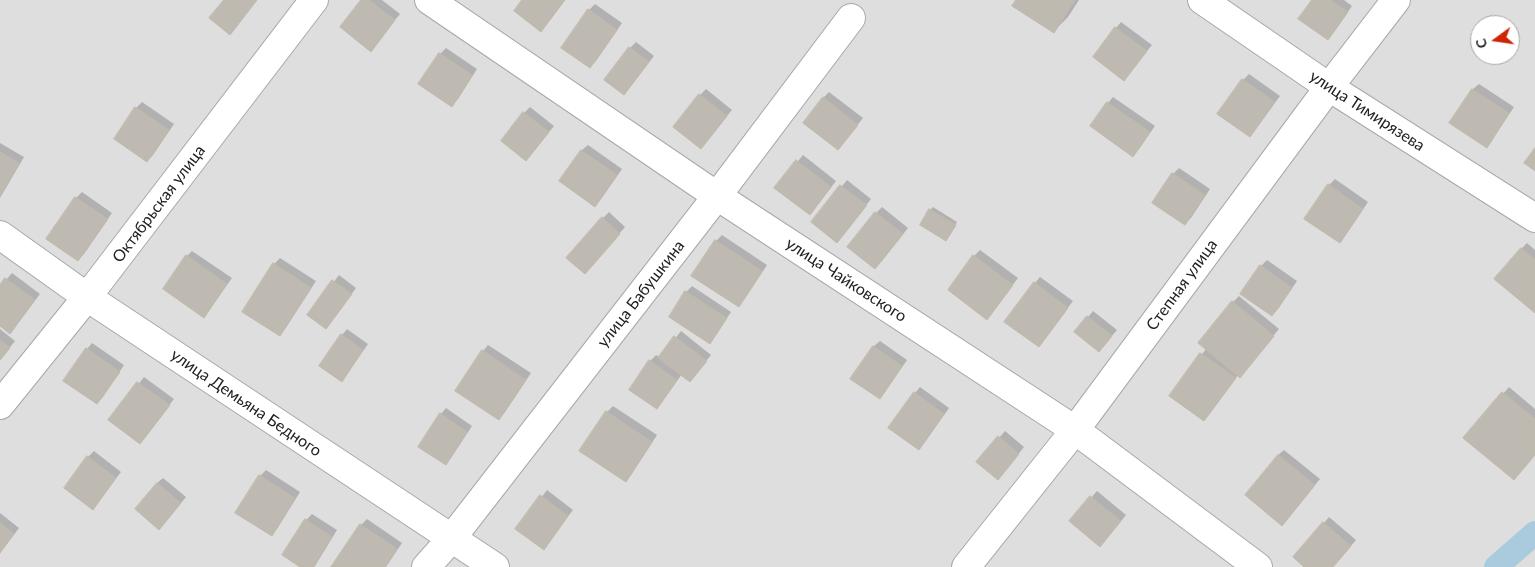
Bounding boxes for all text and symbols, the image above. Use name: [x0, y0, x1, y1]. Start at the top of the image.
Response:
north arrow: [1470, 15, 1520, 65]
text: С: [1472, 37, 1490, 50]
street label: улица Тимирязева: [1306, 67, 1428, 155]
street label: Октябрьская улица: [109, 141, 209, 267]
street label: улица Чайковского: [782, 234, 910, 326]
street label: Степная улица: [1142, 236, 1222, 334]
street label: улица Бабушкина: [593, 237, 689, 351]
street label: улица Демьяна Бедного: [167, 345, 325, 461]

